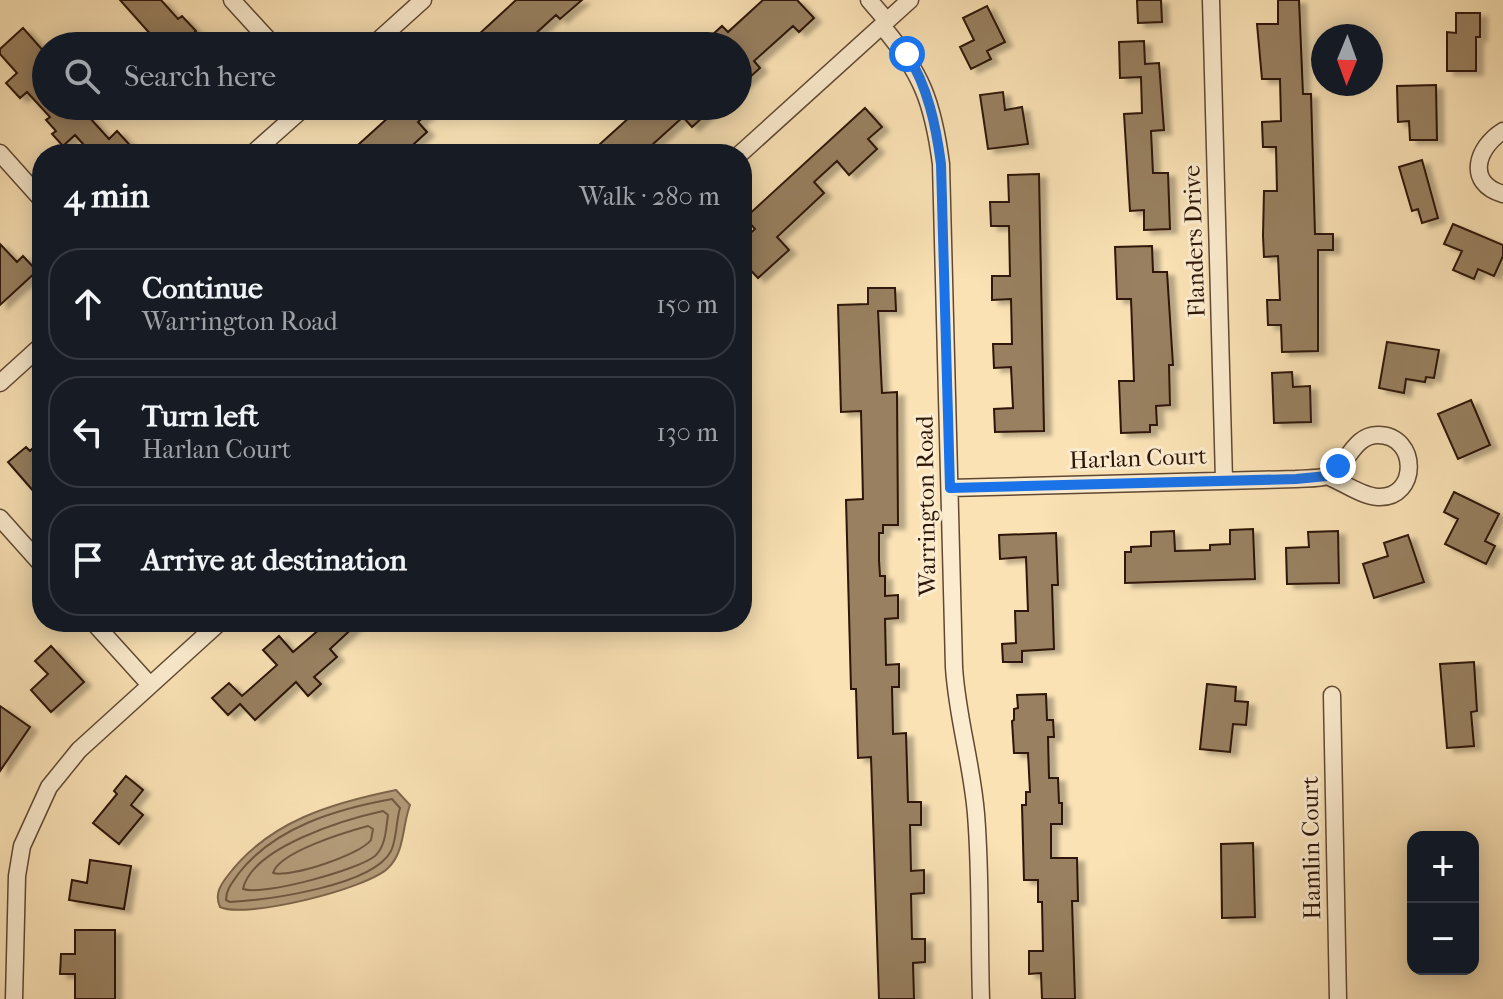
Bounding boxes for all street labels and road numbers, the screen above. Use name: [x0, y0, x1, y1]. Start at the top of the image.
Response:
street label: Flanders Drive: [1177, 164, 1211, 318]
street label: Warrington Road: [910, 414, 942, 598]
street label: Harlan Court: [1069, 442, 1208, 474]
street label: Hamlin Court: [1296, 776, 1326, 920]

